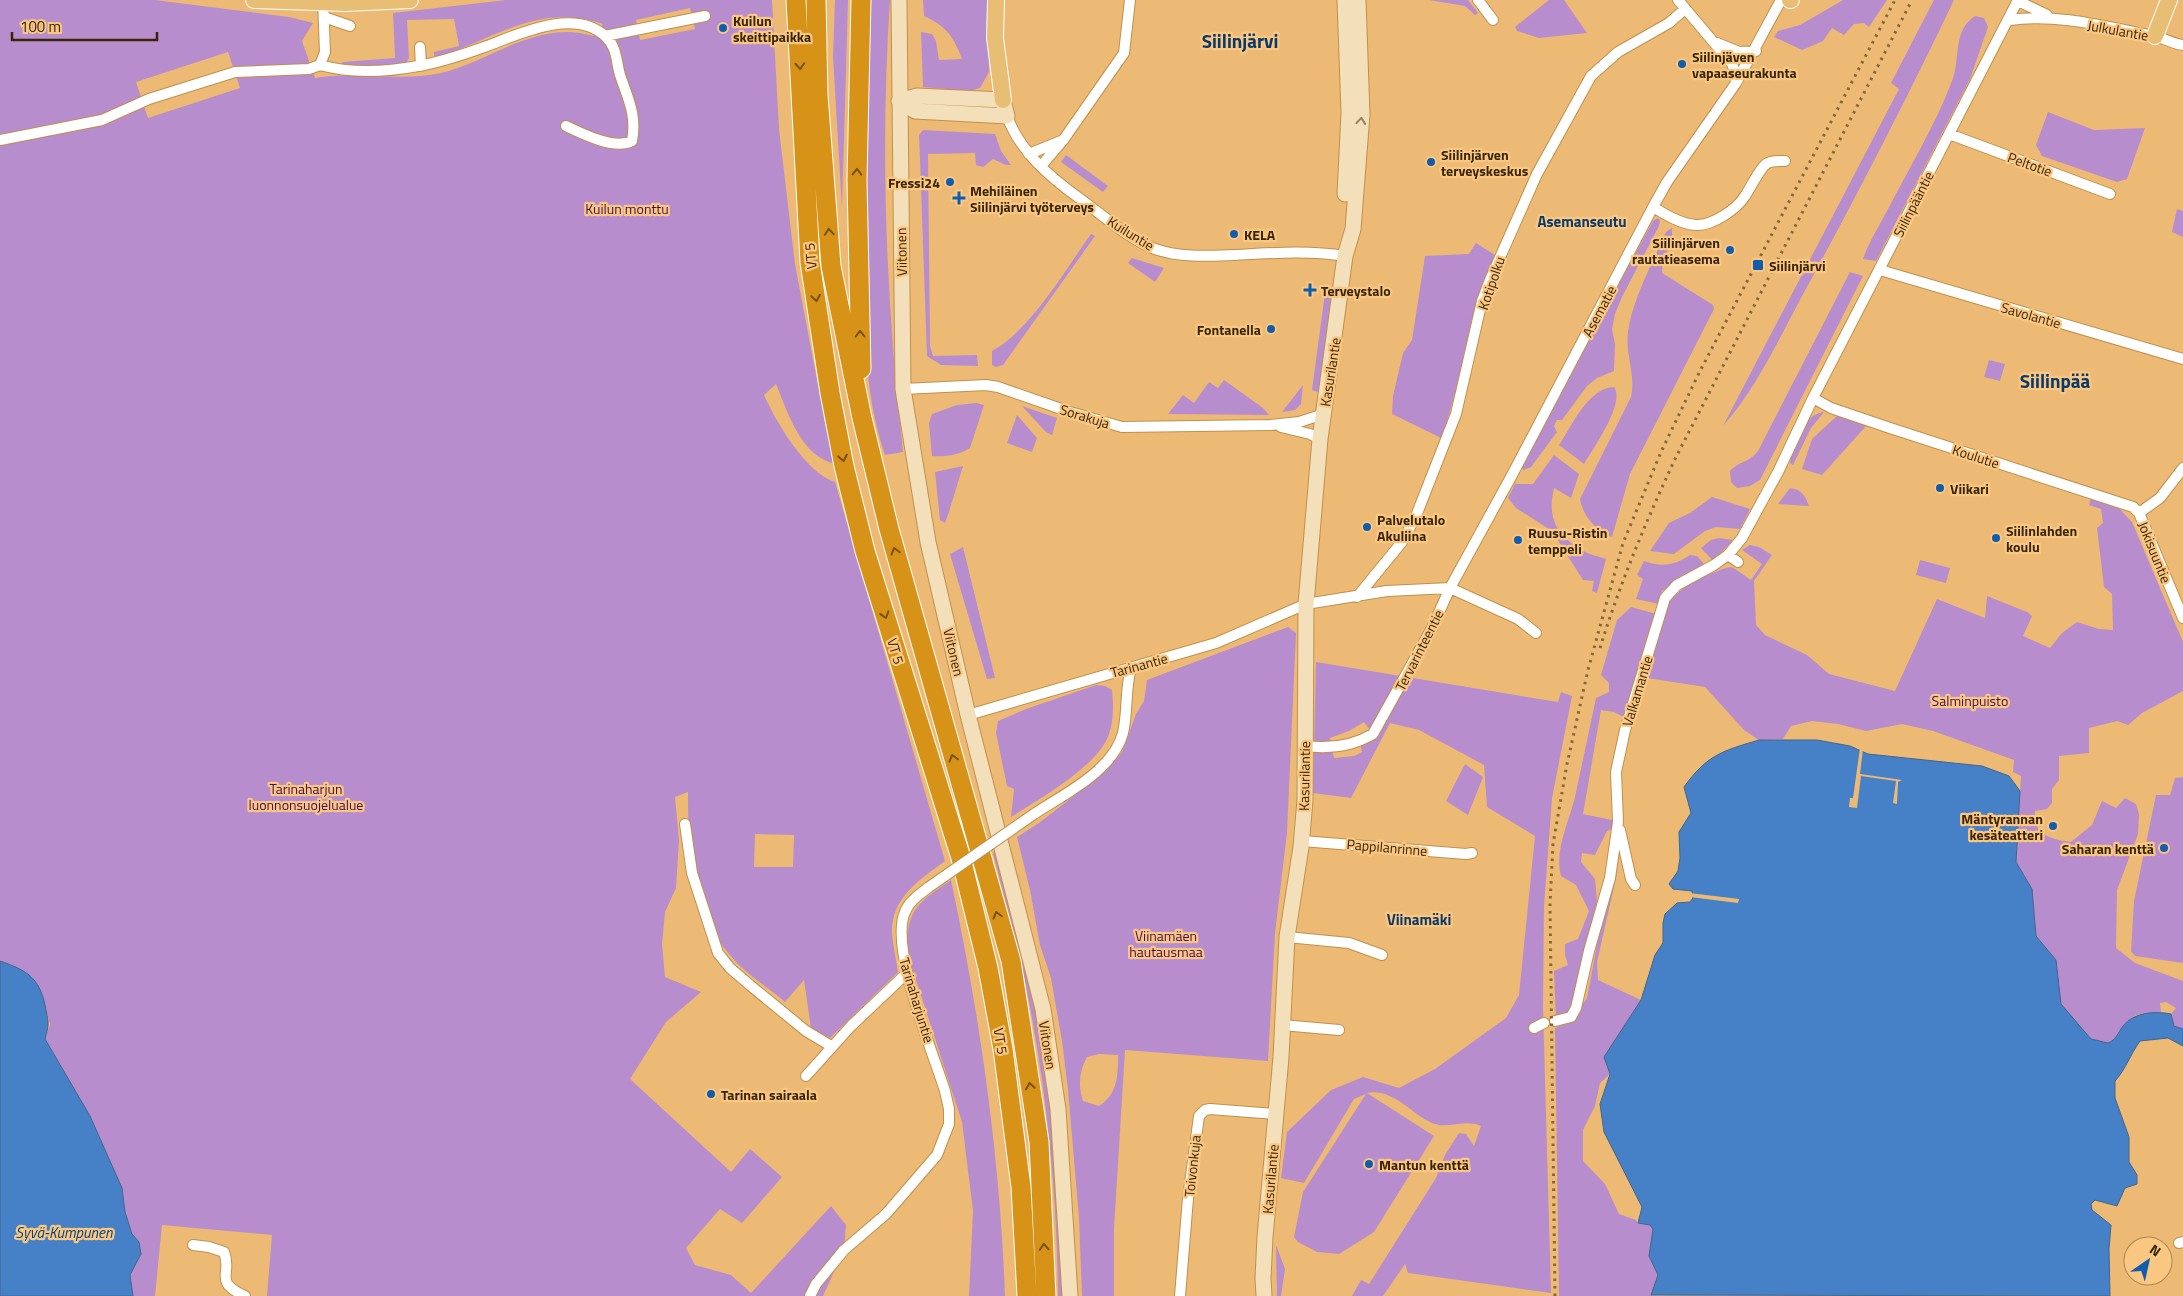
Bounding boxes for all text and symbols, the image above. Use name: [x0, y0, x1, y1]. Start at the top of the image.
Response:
scale bar: [12, 10, 158, 42]
place label: Kuilun skeittipaikka: [733, 10, 811, 47]
street label: Julkulantie: [2086, 14, 2150, 46]
text: 100 m: [20, 15, 61, 38]
marker: Kuilun skeittipaikka: [717, 22, 729, 34]
district label: Siilinjärvi: [1202, 26, 1278, 55]
place label: Siilinjäven vapaaseurakunta: [1692, 46, 1797, 83]
marker: Siilinjäven vapaaseurakunta: [1676, 58, 1688, 70]
one-way arrow: [794, 62, 805, 70]
one-way arrow: [1355, 116, 1366, 124]
place label: Siilinjärven terveyskeskus: [1441, 144, 1529, 181]
street label: Peltotie: [2005, 146, 2055, 182]
marker: Siilinjärven terveyskeskus: [1425, 156, 1437, 168]
one-way arrow: [852, 167, 863, 175]
street label: Siilinpääntie: [1887, 167, 1939, 241]
place label: Fressi24: [888, 172, 940, 193]
marker: Fressi24: [944, 176, 956, 188]
place label: Mehiläinen Siilinjärvi työterveys: [970, 180, 1094, 217]
marker: Mehiläinen Siilinjärvi työterveys: [952, 191, 966, 205]
park label: Kuilun monttu: [585, 198, 669, 219]
street label: Kuiluntie: [1104, 210, 1158, 256]
district label: Asemanseutu: [1537, 210, 1627, 233]
place label: KELA: [1244, 224, 1276, 245]
street label: Viitonen: [890, 227, 912, 277]
one-way arrow: [823, 228, 834, 236]
marker: KELA: [1228, 228, 1240, 240]
place label: Siilinjärven rautatieasema: [1632, 232, 1720, 269]
street label: VT 5: [798, 242, 822, 270]
marker: Siilinjärven rautatieasema: [1724, 244, 1736, 256]
street label: Kotipolku: [1472, 253, 1510, 313]
place label: Siilinjärvi: [1769, 255, 1826, 276]
marker: Siilinjärvi: [1751, 258, 1765, 272]
place label: Terveystalo: [1321, 280, 1391, 301]
street label: Asematie: [1577, 281, 1621, 341]
marker: Terveystalo: [1303, 283, 1317, 297]
one-way arrow: [810, 294, 820, 302]
street label: Savolantie: [1999, 296, 2063, 334]
place label: Fontanella: [1197, 319, 1261, 340]
marker: Fontanella: [1265, 323, 1277, 335]
one-way arrow: [855, 330, 865, 338]
street label: Kasurilantie: [1314, 336, 1346, 408]
district label: Siilinpää: [2020, 366, 2091, 395]
street label: Sorakuja: [1058, 398, 1112, 434]
street label: Koulutie: [1950, 439, 2002, 473]
one-way arrow: [837, 454, 847, 463]
place label: Viikari: [1950, 478, 1989, 499]
marker: Viikari: [1934, 482, 1946, 494]
place label: Palvelutalo Akuliina: [1377, 509, 1445, 546]
street label: Jokisuuntie: [2133, 518, 2177, 586]
place label: Siilinlahden koulu: [2006, 520, 2077, 557]
marker: Palvelutalo Akuliina: [1361, 521, 1373, 533]
place label: Ruusu-Ristin temppeli: [1528, 522, 1608, 559]
marker: Siilinlahden koulu: [1990, 532, 2002, 544]
marker: Ruusu-Ristin temppeli: [1512, 534, 1524, 546]
one-way arrow: [891, 548, 901, 556]
street label: Tervarinteentie: [1390, 606, 1448, 694]
one-way arrow: [879, 610, 889, 619]
street label: Viitonen: [938, 626, 970, 678]
street label: VT 5: [882, 635, 910, 667]
street label: Tarinantie: [1108, 647, 1170, 683]
street label: Valkamantie: [1616, 653, 1658, 729]
park label: Salminpuisto: [1932, 690, 2008, 711]
street label: Kasurilantie: [1293, 741, 1315, 811]
one-way arrow: [948, 754, 959, 763]
park label: Tarinaharjun luonnonsuojelualue: [249, 778, 363, 815]
place label: Mäntyrannan kesäteatteri: [1961, 808, 2043, 845]
marker: Mäntyrannan kesäteatteri: [2047, 820, 2059, 832]
street label: Pappilanrinne: [1346, 833, 1428, 861]
place label: Saharan kenttä: [2062, 838, 2154, 859]
marker: Saharan kenttä: [2158, 842, 2170, 854]
district label: Viinamäki: [1387, 908, 1451, 931]
one-way arrow: [993, 911, 1003, 919]
park label: Viinamäen hautausmaa: [1129, 925, 1203, 962]
street label: Tarinaharjuntie: [894, 955, 940, 1045]
street label: Viitonen: [1034, 1019, 1062, 1071]
street label: VT 5: [989, 1026, 1013, 1056]
one-way arrow: [1025, 1081, 1036, 1089]
place label: Tarinan sairaala: [721, 1084, 817, 1105]
marker: Tarinan sairaala: [705, 1088, 717, 1100]
street label: Toivonkuja: [1178, 1134, 1206, 1198]
street label: Kasurilantie: [1257, 1143, 1283, 1215]
place label: Mantun kenttä: [1379, 1154, 1469, 1175]
marker: Mantun kenttä: [1363, 1158, 1375, 1170]
water label: Syvä-Kumpunen: [16, 1221, 113, 1244]
north arrow: [2123, 1236, 2173, 1286]
text: N: [2146, 1238, 2165, 1261]
one-way arrow: [1038, 1243, 1049, 1251]

